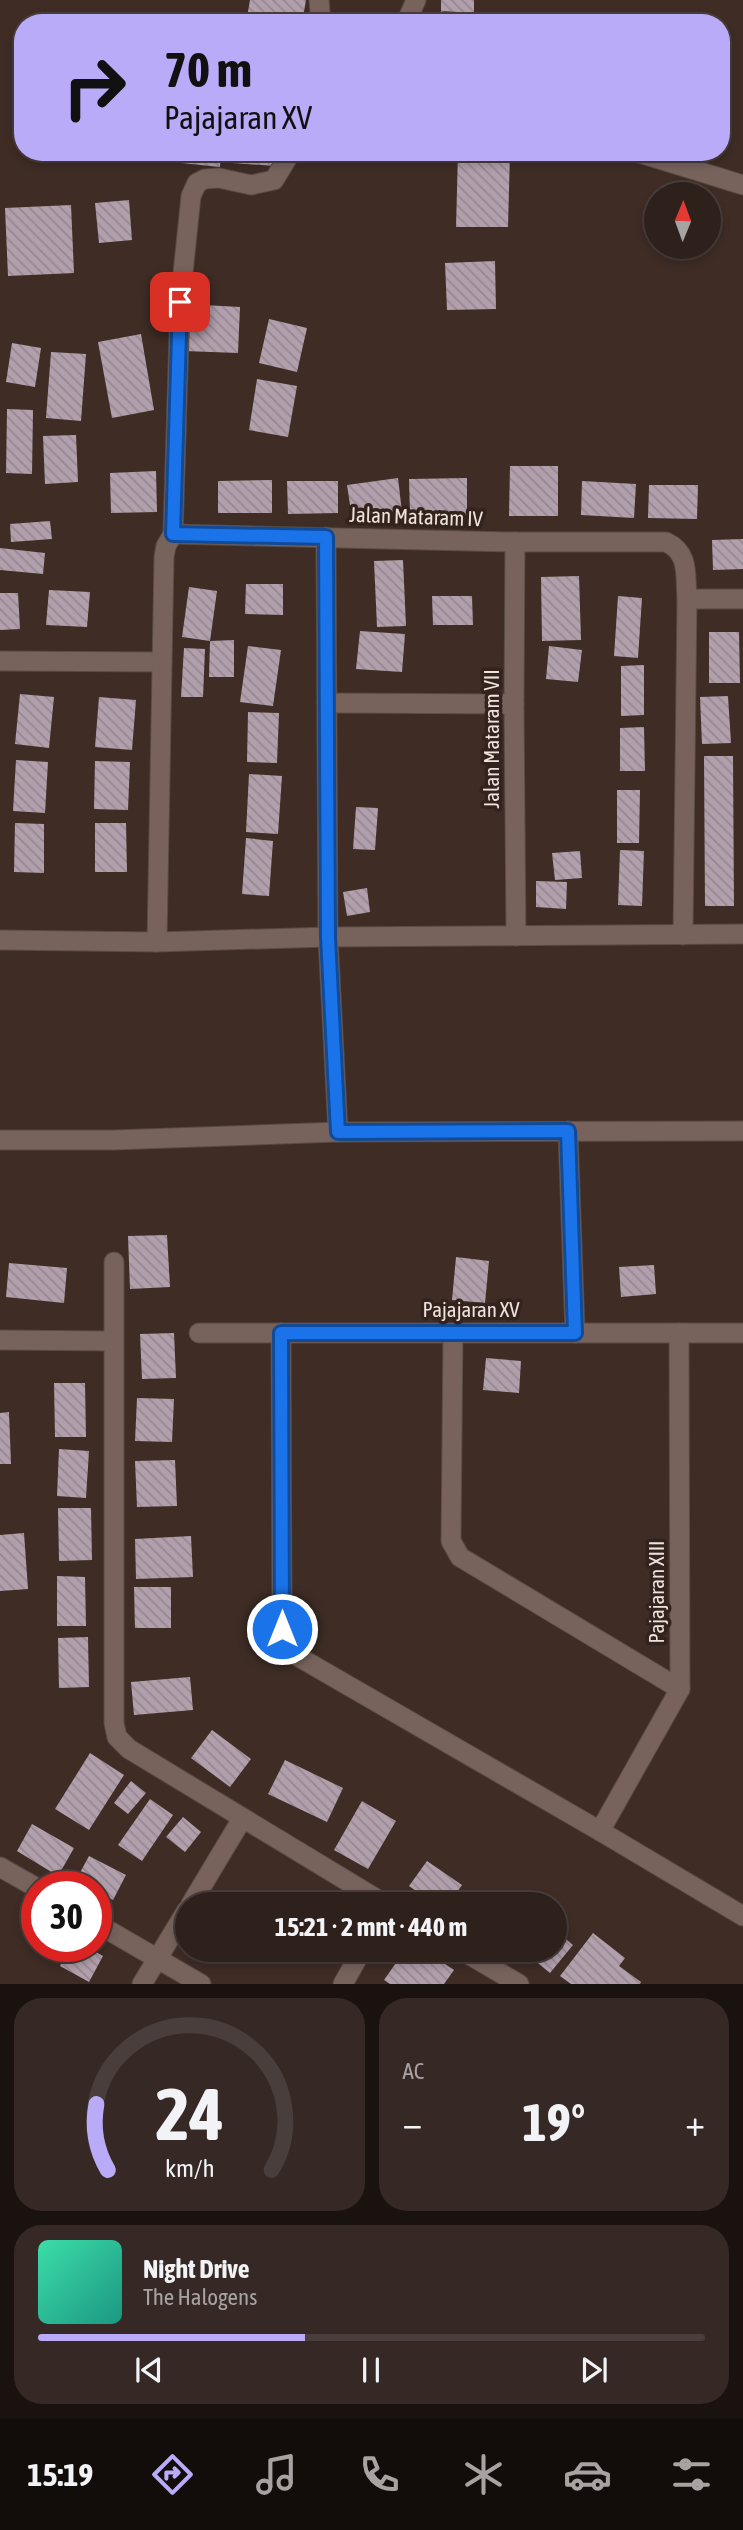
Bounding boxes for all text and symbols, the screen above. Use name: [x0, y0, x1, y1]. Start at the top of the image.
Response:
text: 70 m: [164, 41, 252, 97]
icon: right: [49, 42, 140, 133]
text: Pajajaran XV: [164, 99, 312, 136]
north arrow: [644, 182, 721, 259]
map controls: [644, 182, 721, 259]
pin: [150, 272, 210, 332]
icon: arrive: [161, 283, 199, 321]
street label: Jalan Mataram IV: [349, 502, 484, 530]
street label: Jalan Mataram VII: [479, 669, 503, 809]
street label: Pajajaran XV: [422, 1297, 520, 1321]
street label: Pajajaran XIII: [644, 1541, 668, 1643]
position arrow: [245, 1592, 319, 1666]
speed limit sign: 30: [21, 1871, 112, 1962]
text: 15:21 · 2 mnt · 440 m: [275, 1912, 467, 1942]
text: AC: [403, 2058, 424, 2084]
text: 24: [155, 2073, 223, 2156]
text: 19°: [522, 2092, 585, 2152]
text: −: [403, 2101, 422, 2144]
text: +: [685, 2101, 705, 2144]
text: km/h: [164, 2154, 214, 2182]
text: Night Drive: [143, 2254, 250, 2284]
text: The Halogens: [143, 2284, 257, 2310]
icon: previous: [130, 2351, 168, 2389]
icon: pause: [352, 2351, 390, 2389]
icon: next: [575, 2351, 613, 2389]
icon: directions: [148, 2450, 197, 2499]
icon: music: [252, 2450, 301, 2499]
icon: phone: [355, 2450, 404, 2499]
icon: climate: [459, 2450, 508, 2499]
icon: car: [563, 2450, 612, 2499]
icon: filters: [667, 2450, 716, 2499]
text: 15:19: [27, 2456, 93, 2493]

